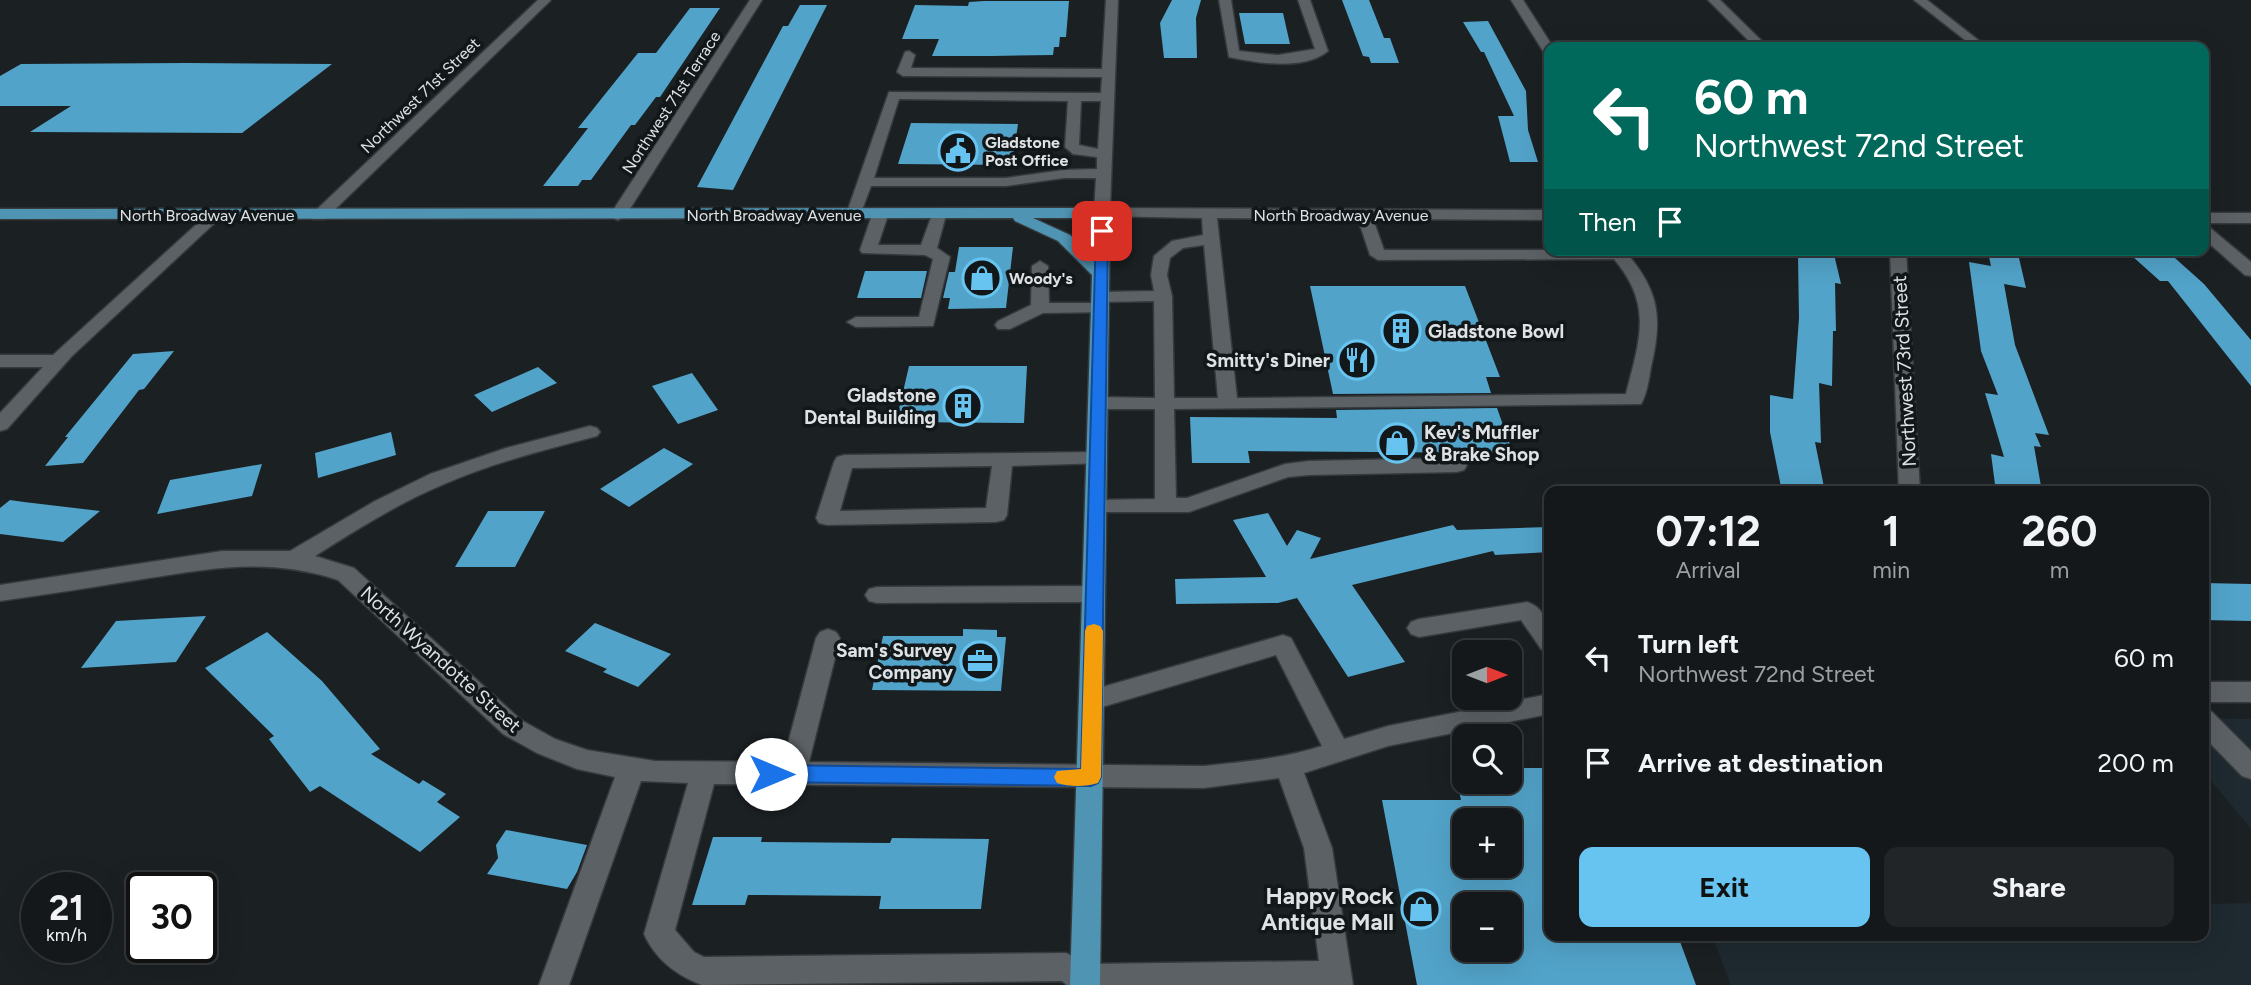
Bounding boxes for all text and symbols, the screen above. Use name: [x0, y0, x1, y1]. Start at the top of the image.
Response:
street label: Northwest 71st Terrace: [618, 27, 725, 177]
street label: Northwest 71st Street: [357, 34, 484, 157]
text: 60 m: [1694, 67, 1809, 126]
icon: left: [1579, 70, 1670, 161]
text: Northwest 72nd Street: [1694, 127, 2024, 165]
public building icon: Gladstone Post Office: [937, 130, 979, 172]
place label: Gladstone Post Office: [985, 133, 1069, 170]
pin: [1072, 201, 1132, 261]
icon: arrive: [1651, 203, 1689, 241]
street label: North Broadway Avenue: [120, 206, 295, 225]
street label: North Broadway Avenue: [687, 206, 862, 225]
street label: North Broadway Avenue: [1254, 206, 1429, 225]
text: Then: [1579, 206, 1637, 238]
icon: arrive: [1083, 212, 1121, 250]
shop icon: Woody's: [961, 257, 1003, 299]
place label: Woody's: [1009, 269, 1073, 288]
street label: Northwest 73rd Street: [1888, 275, 1921, 467]
building icon: Gladstone Bowl: [1380, 310, 1422, 352]
place label: Gladstone Bowl: [1428, 320, 1564, 343]
restaurant icon: Smitty's Diner: [1336, 339, 1378, 381]
place label: Smitty's Diner: [1206, 349, 1330, 372]
place label: Gladstone Dental Building: [804, 384, 936, 429]
building icon: Gladstone Dental Building: [942, 385, 984, 427]
place label: Kev's Muffler & Brake Shop: [1424, 421, 1539, 466]
shop icon: Kev's Muffler & Brake Shop: [1376, 422, 1418, 464]
text: 07:12: [1656, 506, 1761, 557]
text: 1: [1882, 506, 1900, 557]
text: 260: [2022, 506, 2097, 557]
text: Arrival: [1676, 556, 1741, 584]
text: min: [1872, 556, 1910, 584]
text: m: [2050, 556, 2069, 584]
street label: North Wyandotte Street: [356, 581, 526, 737]
text: Turn left: [1638, 628, 1739, 660]
place label: Sam's Survey Company: [836, 639, 953, 684]
icon: left: [1579, 639, 1617, 677]
office icon: Sam's Survey Company: [959, 640, 1001, 682]
north arrow: [1452, 640, 1522, 710]
map controls: [1452, 640, 1522, 962]
text: 60 m: [2114, 642, 2174, 674]
text: Northwest 72nd Street: [1638, 660, 1875, 688]
button: search: [1452, 724, 1522, 794]
position arrow: [734, 737, 808, 811]
icon: arrive: [1579, 744, 1617, 782]
text: Arrive at destination: [1638, 747, 1883, 779]
text: 200 m: [2098, 747, 2174, 779]
button: +: [1452, 808, 1522, 878]
button: Exit: [1579, 847, 1870, 927]
button: Share: [1884, 847, 2174, 927]
speed limit sign: 30: [126, 872, 217, 963]
place label: Happy Rock Antique Mall: [1261, 882, 1395, 936]
text: 21: [49, 887, 84, 929]
shop icon: Happy Rock Antique Mall: [1400, 888, 1442, 930]
button: −: [1452, 892, 1522, 962]
text: km/h: [46, 924, 87, 946]

